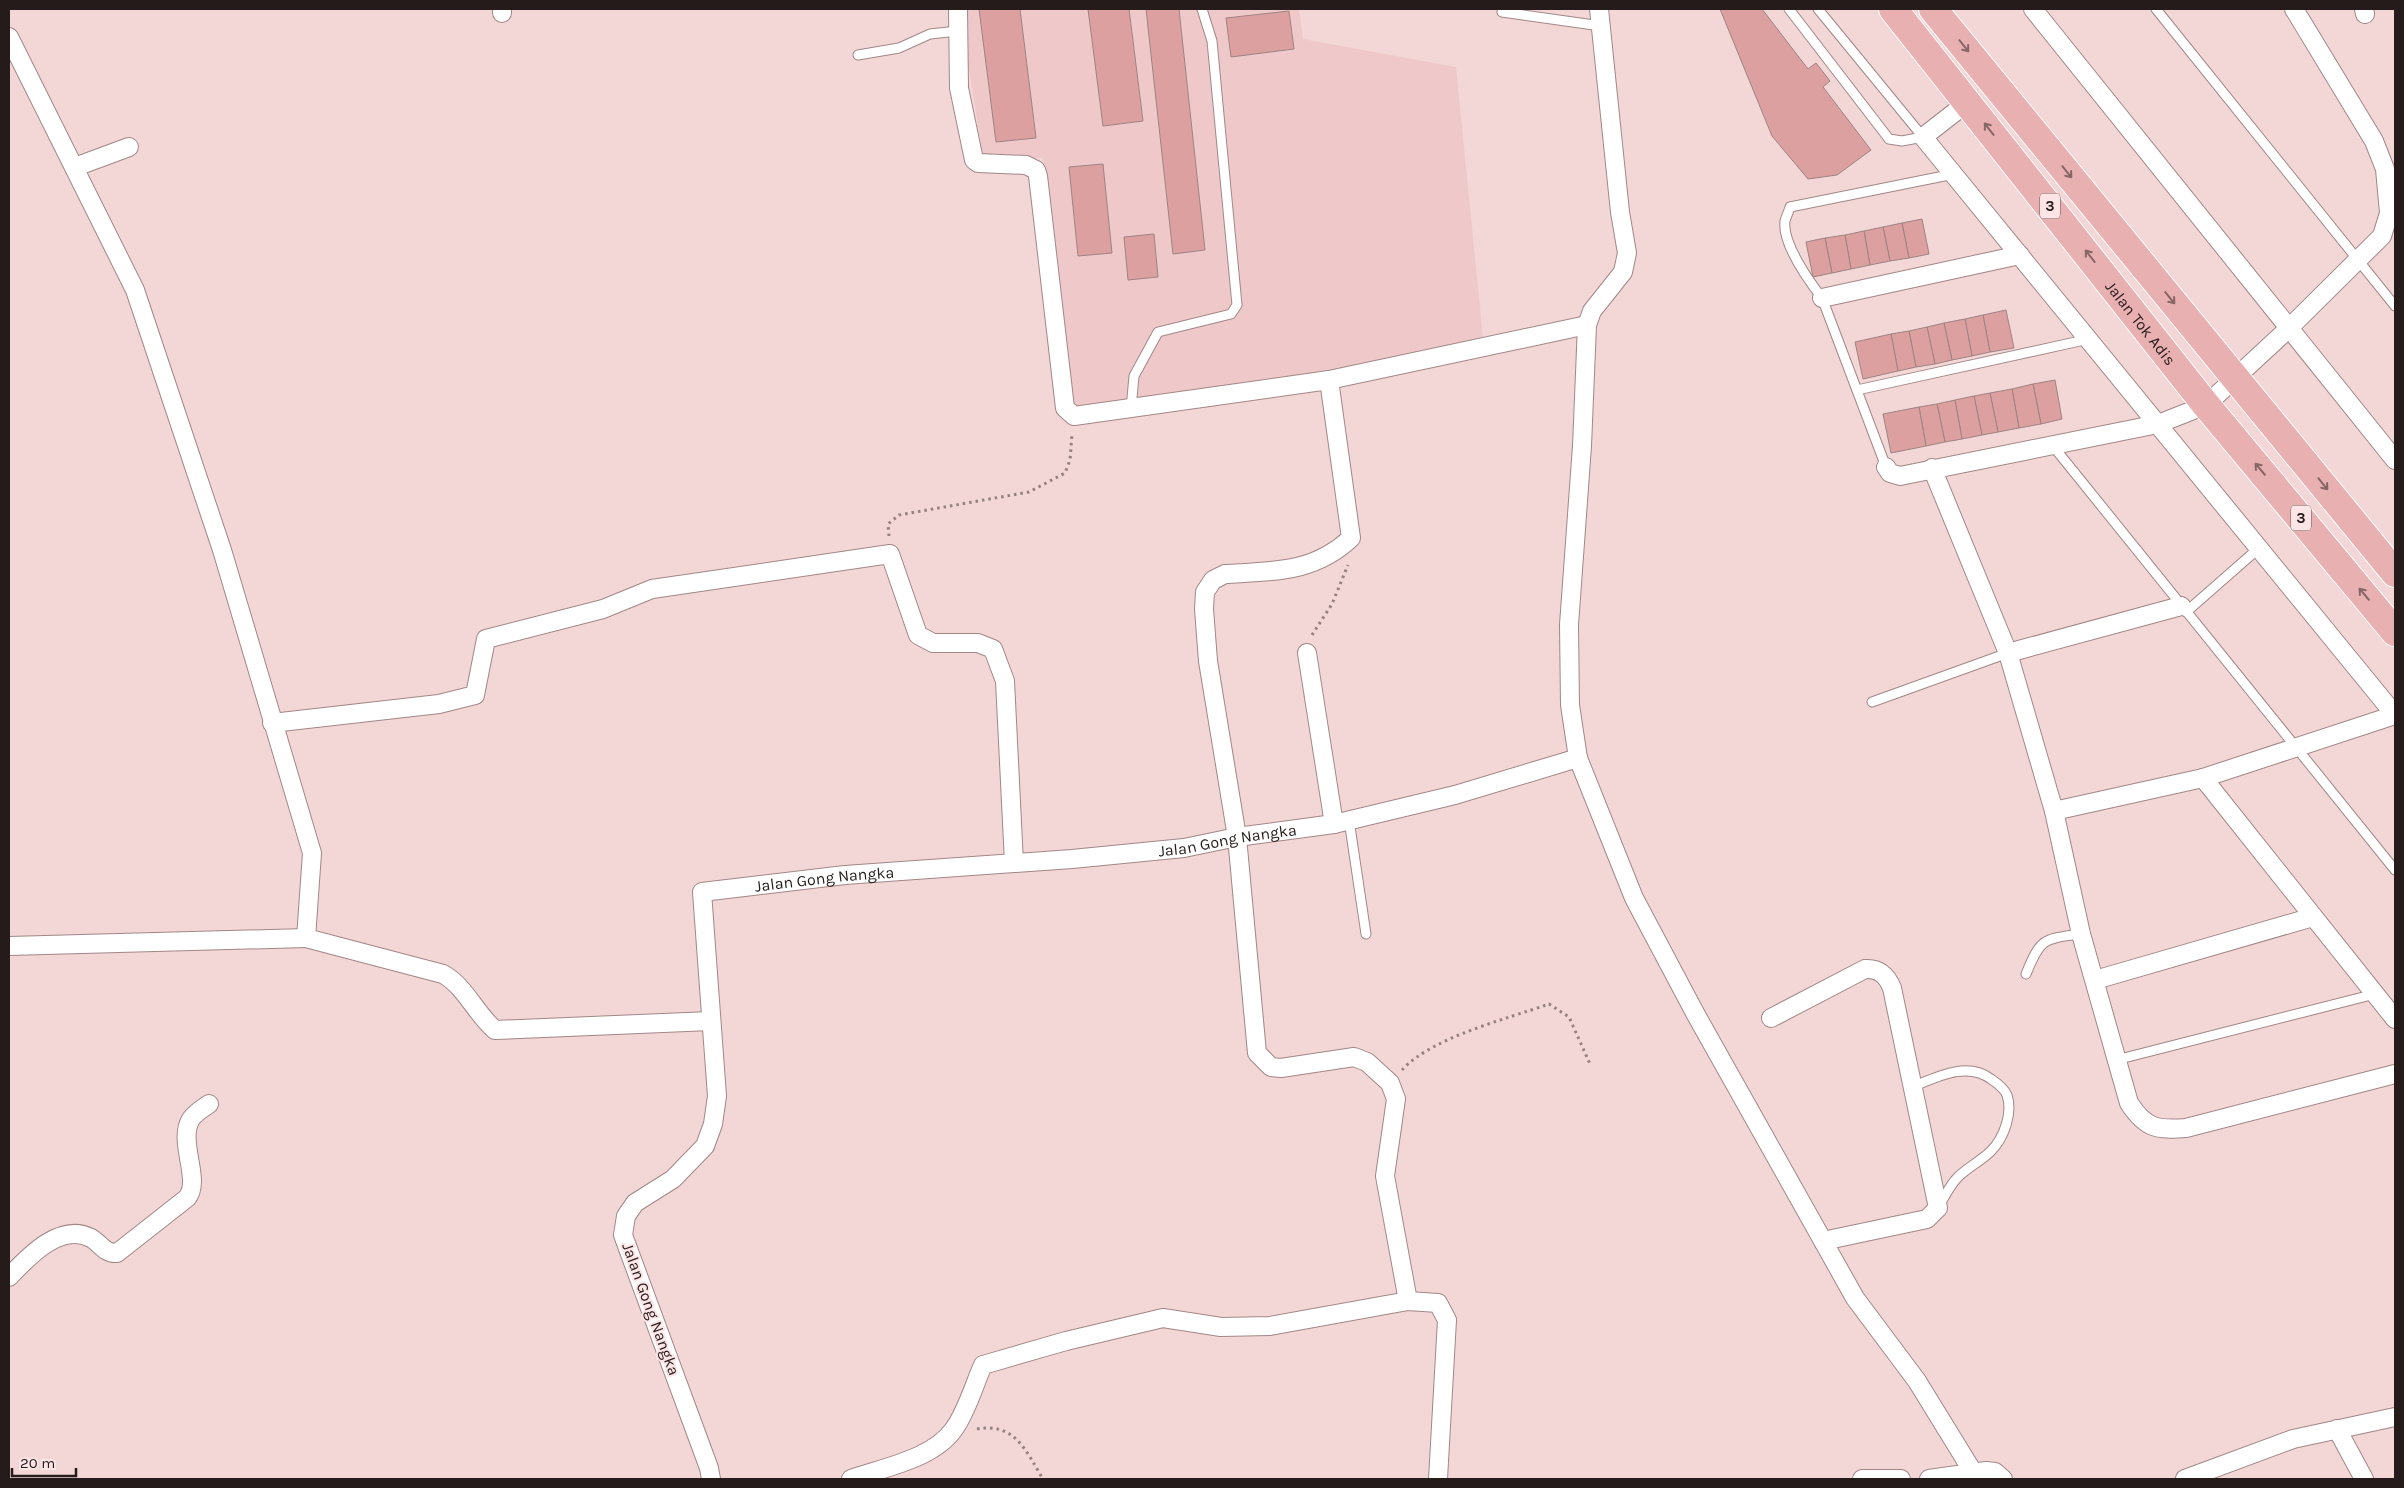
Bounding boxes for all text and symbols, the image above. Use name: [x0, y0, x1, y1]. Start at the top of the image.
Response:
one-way arrow: [1959, 40, 1970, 53]
one-way arrow: [1984, 122, 1994, 136]
one-way arrow: [2062, 165, 2073, 178]
road number: 3: [2040, 194, 2060, 218]
one-way arrow: [2084, 250, 2095, 263]
street label: Jalan Tok Adis: [2102, 277, 2180, 369]
one-way arrow: [2165, 291, 2176, 304]
one-way arrow: [2255, 463, 2266, 476]
one-way arrow: [2317, 477, 2328, 490]
road number: 3: [2291, 506, 2311, 530]
one-way arrow: [2359, 588, 2370, 601]
street label: Jalan Gong Nangka: [1157, 820, 1298, 860]
street label: Jalan Gong Nangka: [754, 862, 895, 895]
street label: Jalan Gong Nangka: [618, 1240, 684, 1378]
scale bar: [12, 1446, 76, 1478]
text: 20 m: [20, 1454, 55, 1472]

